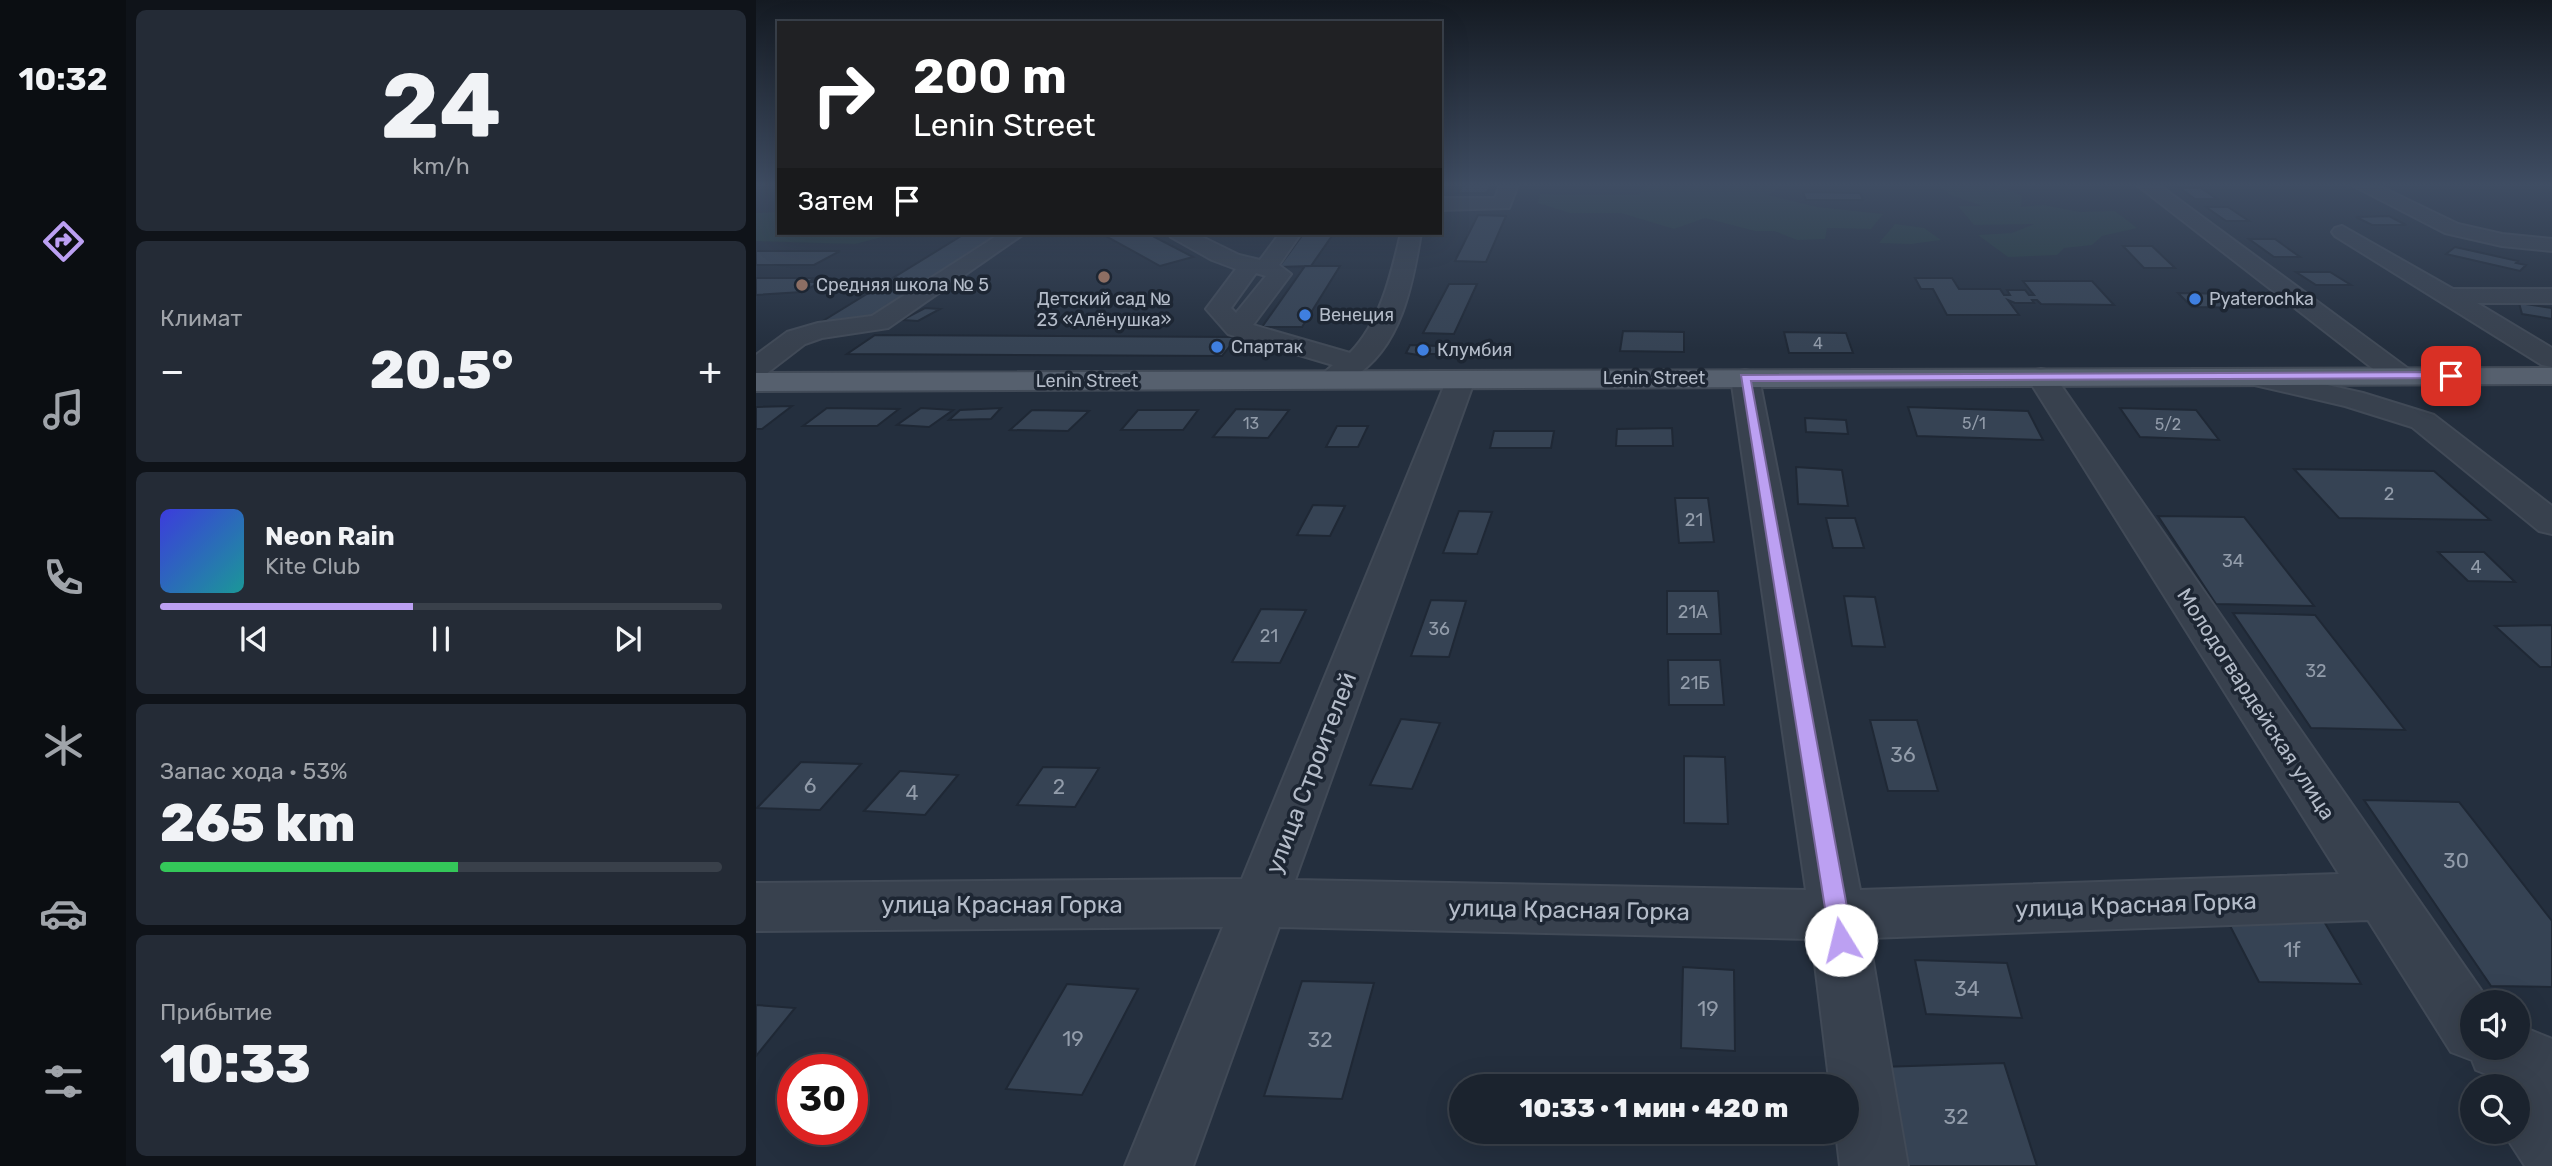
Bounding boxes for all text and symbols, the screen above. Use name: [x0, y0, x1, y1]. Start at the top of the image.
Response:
text: 200 m: [913, 47, 1067, 105]
icon: right: [798, 49, 889, 140]
text: 24: [381, 52, 501, 160]
text: 10:32: [19, 60, 107, 98]
text: Lenin Street: [913, 106, 1095, 144]
text: km/h: [412, 152, 470, 180]
icon: arrive: [888, 182, 926, 220]
text: Затем: [798, 186, 874, 217]
icon: directions: [39, 217, 88, 266]
marker: Детский сад № 23 «Алёнушка»: [1096, 269, 1112, 285]
place label: Средняя школа № 5: [816, 274, 989, 296]
marker: Средняя школа № 5: [794, 277, 810, 293]
place label: Детский сад № 23 «Алёнушка»: [1037, 288, 1171, 331]
place label: Pyaterochka: [2209, 288, 2314, 310]
marker: Pyaterochka: [2187, 291, 2203, 307]
text: Климат: [160, 304, 242, 332]
place label: Венеция: [1319, 304, 1394, 326]
marker: Венеция: [1297, 307, 1313, 323]
house number: 4: [1813, 334, 1823, 353]
place label: Спартак: [1231, 336, 1303, 358]
text: 20.5°: [370, 339, 513, 401]
marker: Спартак: [1209, 339, 1225, 355]
place label: Клумбия: [1437, 339, 1512, 361]
marker: Клумбия: [1415, 342, 1431, 358]
pin: [2421, 346, 2481, 406]
text: −: [160, 348, 185, 394]
text: +: [698, 348, 722, 394]
icon: arrive: [2432, 357, 2470, 395]
street label: Lenin Street: [1603, 367, 1705, 389]
street label: Lenin Street: [1036, 370, 1138, 392]
icon: music: [39, 385, 88, 434]
house number: 13: [1243, 414, 1259, 433]
house number: 5/1: [1962, 414, 1986, 433]
house number: 5/2: [2155, 415, 2181, 434]
house number: 2: [2384, 483, 2394, 505]
house number: 21: [1685, 509, 1703, 531]
text: Neon Rain: [265, 521, 395, 552]
house number: 34: [2222, 550, 2244, 572]
text: Kite Club: [265, 552, 360, 580]
icon: phone: [39, 553, 88, 602]
house number: 4: [2470, 556, 2482, 578]
street label: Молодогвардейская улица: [2172, 583, 2341, 824]
house number: 21А: [1678, 601, 1708, 623]
house number: 36: [1428, 618, 1450, 640]
icon: previous: [235, 620, 273, 658]
icon: pause: [422, 620, 460, 658]
icon: next: [609, 620, 647, 658]
house number: 21: [1260, 625, 1278, 647]
house number: 32: [2305, 660, 2327, 682]
street label: улица Строителей: [1260, 668, 1362, 878]
house number: 21Б: [1680, 672, 1710, 694]
icon: climate: [39, 721, 88, 770]
house number: 36: [1890, 742, 1916, 767]
text: Запас хода · 53%: [160, 757, 348, 785]
house number: 6: [804, 773, 816, 798]
house number: 2: [1053, 774, 1065, 799]
house number: 4: [905, 780, 919, 805]
text: 265 km: [160, 792, 355, 854]
house number: 30: [2443, 848, 2469, 873]
street label: улица Красная Горка: [2015, 887, 2257, 923]
icon: car: [39, 889, 88, 938]
street label: улица Красная Горка: [881, 891, 1123, 919]
street label: улица Красная Горка: [1448, 894, 1690, 926]
position arrow: [1804, 903, 1878, 977]
house number: 1f: [2283, 937, 2301, 962]
house number: 34: [1954, 976, 1980, 1001]
map controls: [2460, 990, 2530, 1144]
button: sound: [2460, 990, 2530, 1060]
house number: 19: [1697, 996, 1719, 1021]
text: Прибытие: [160, 998, 272, 1026]
house number: 19: [1062, 1026, 1084, 1051]
house number: 32: [1308, 1027, 1332, 1052]
text: 10:33: [160, 1033, 311, 1095]
speed limit sign: 30: [777, 1054, 868, 1145]
icon: filters: [39, 1057, 88, 1106]
button: search: [2460, 1074, 2530, 1144]
text: 10:33 · 1 мин · 420 m: [1520, 1093, 1788, 1124]
house number: 32: [1944, 1104, 1968, 1129]

